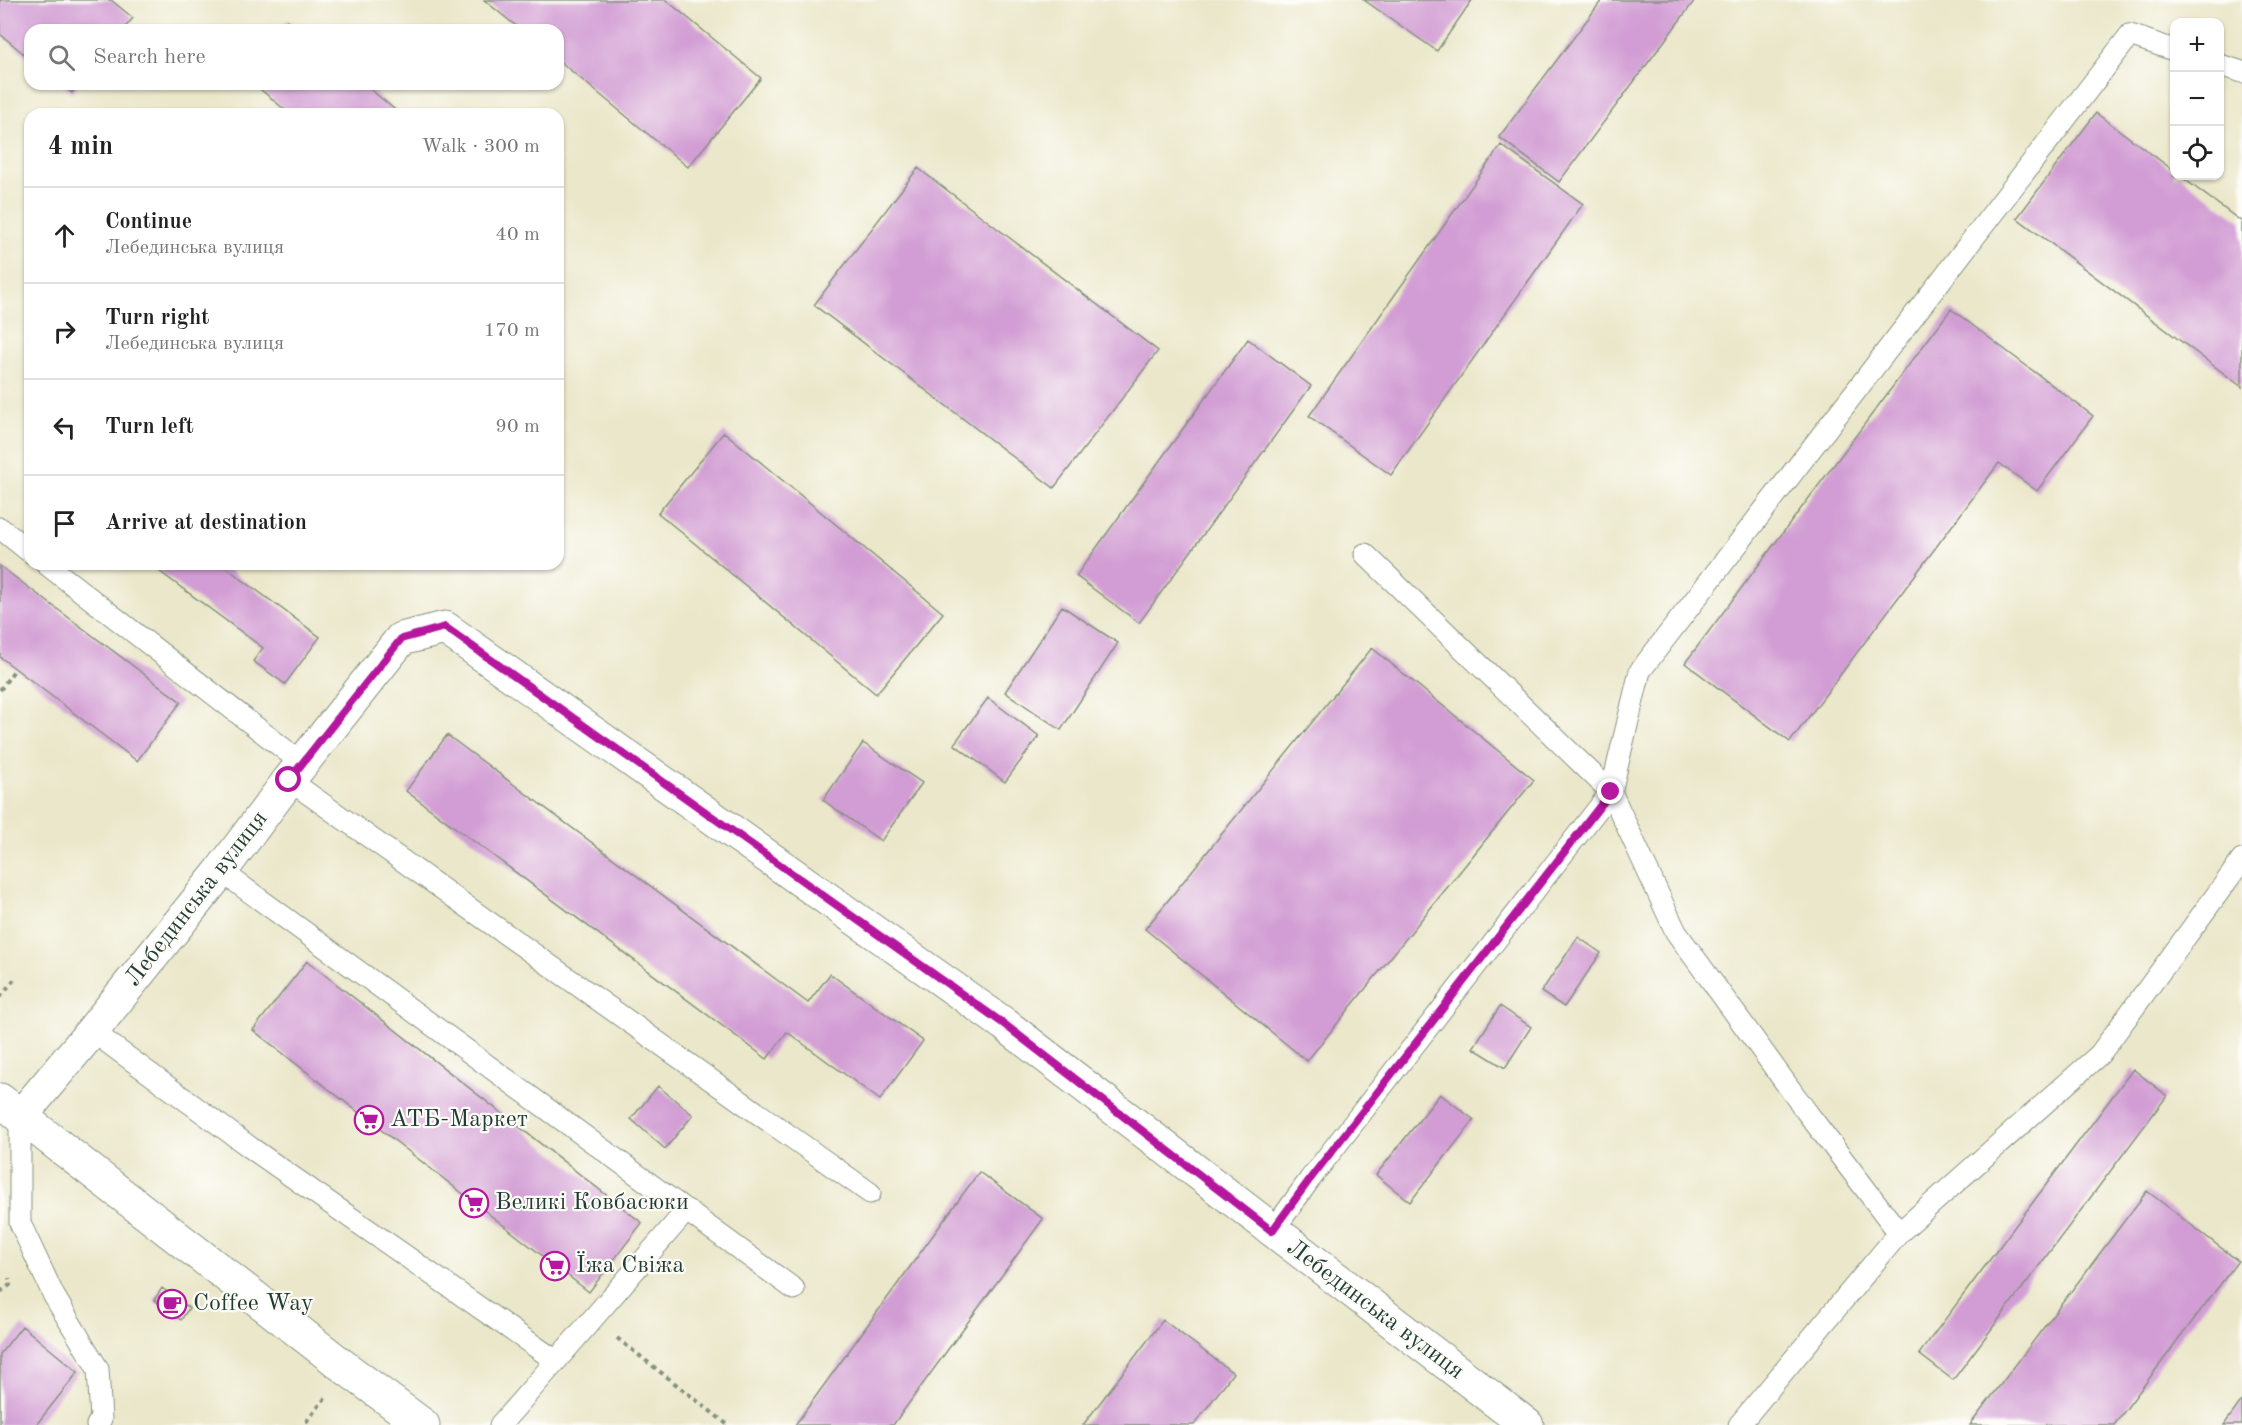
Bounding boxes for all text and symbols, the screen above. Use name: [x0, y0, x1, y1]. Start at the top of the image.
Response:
map controls: [2170, 18, 2224, 180]
button: +: [2170, 18, 2224, 72]
search box: [24, 24, 564, 90]
icon: search: [45, 41, 78, 74]
text: Search here: [93, 46, 206, 68]
button: −: [2170, 72, 2224, 126]
button: locate: [2170, 126, 2224, 180]
text: 4 min: [48, 134, 113, 160]
text: Walk · 300 m: [421, 137, 540, 157]
text: Continue: [105, 211, 192, 233]
icon: ahead: [48, 219, 81, 252]
text: 40 m: [495, 225, 540, 245]
text: Лебединська вулиця: [105, 238, 284, 258]
text: Turn right: [105, 307, 209, 329]
icon: right: [48, 315, 81, 348]
text: 170 m: [484, 321, 540, 341]
text: Лебединська вулиця: [105, 334, 284, 354]
icon: left: [48, 411, 81, 444]
text: Turn left: [105, 416, 194, 438]
text: 90 m: [495, 417, 540, 437]
icon: arrive: [48, 507, 81, 540]
text: Arrive at destination: [105, 512, 307, 534]
route start: [275, 766, 301, 792]
route end: [1597, 778, 1623, 804]
street label: Лебединська вулиця: [121, 807, 273, 991]
supermarket icon: АТБ-Маркет: [353, 1104, 385, 1136]
place label: АТБ-Маркет: [390, 1108, 528, 1132]
supermarket icon: Великі Ковбасюки: [458, 1187, 490, 1219]
place label: Великі Ковбасюки: [495, 1191, 689, 1215]
street label: Лебединська вулиця: [1282, 1236, 1468, 1384]
supermarket icon: Їжа Свіжа: [539, 1250, 571, 1282]
place label: Їжа Свіжа: [576, 1251, 685, 1278]
cafe icon: Coffee Way: [156, 1288, 188, 1320]
place label: Coffee Way: [193, 1292, 314, 1316]

